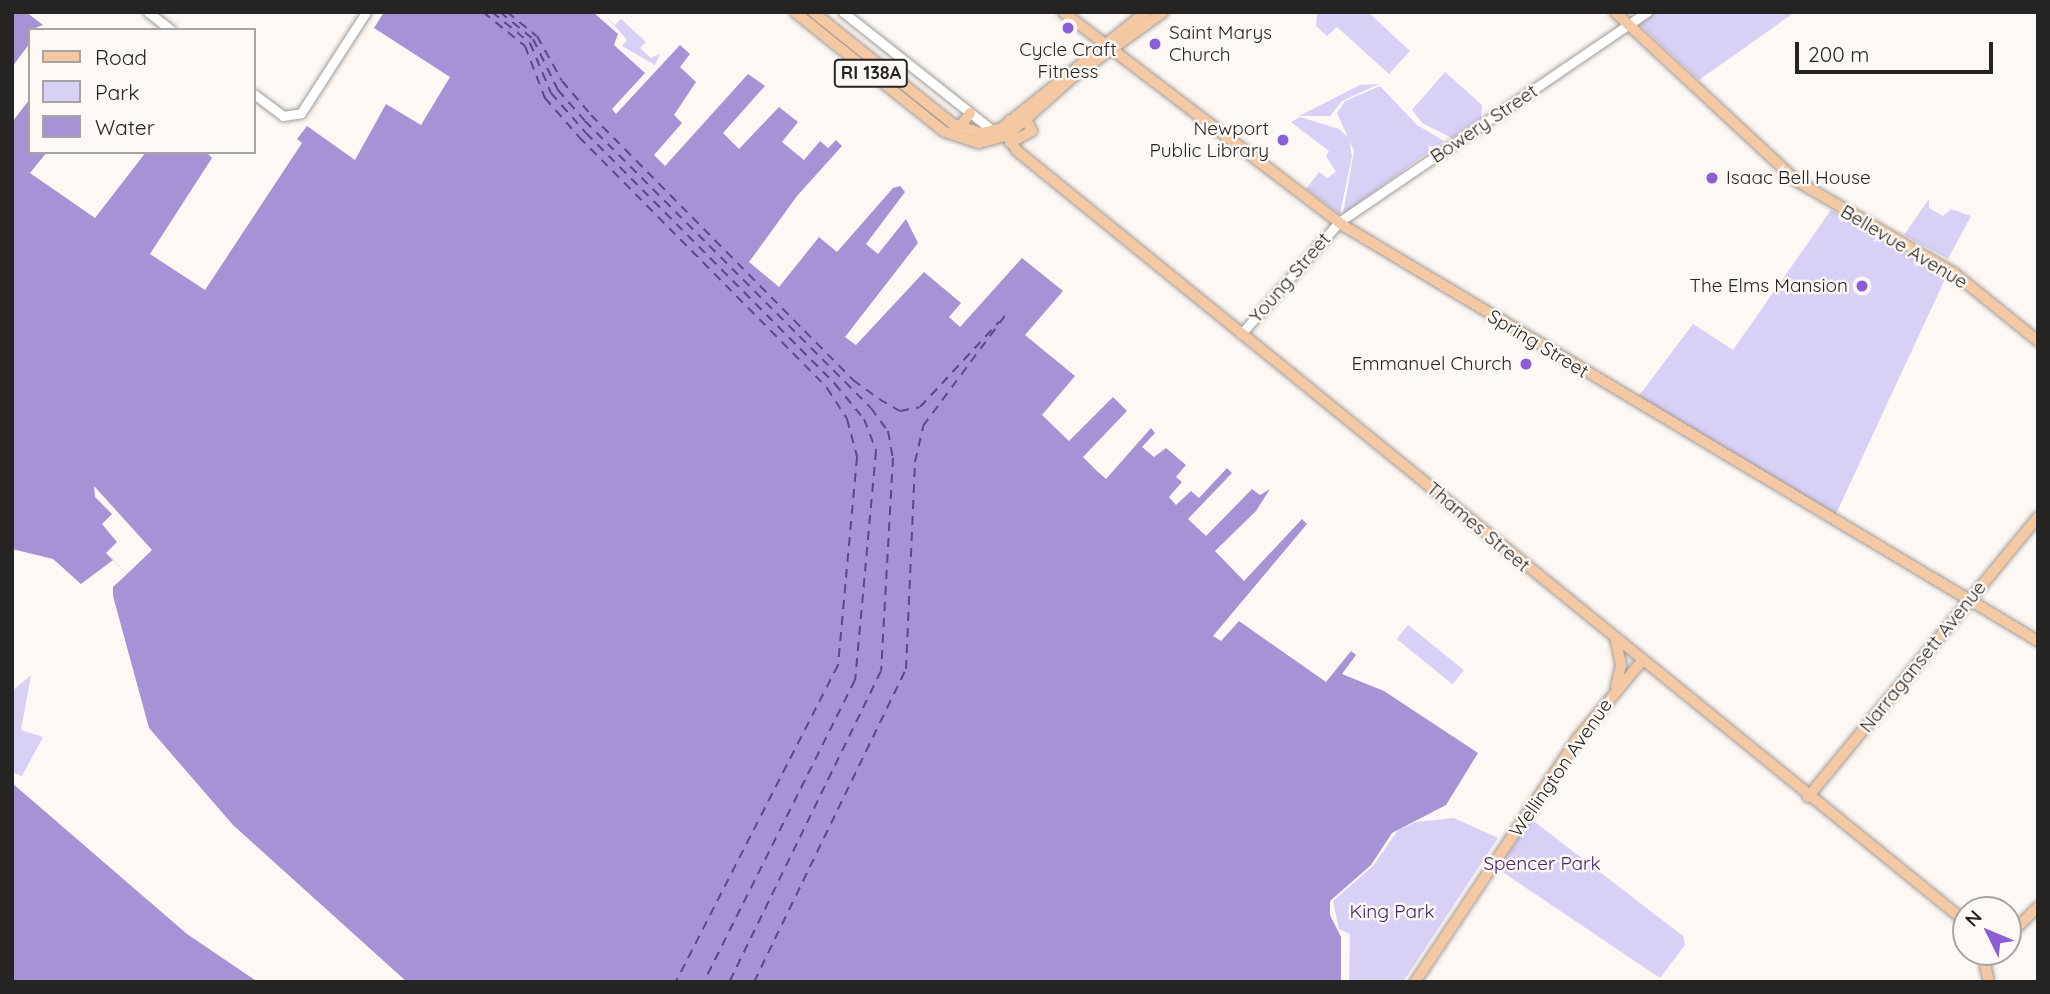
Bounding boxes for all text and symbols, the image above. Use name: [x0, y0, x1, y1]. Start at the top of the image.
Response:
marker: Cycle Craft Fitness: [1060, 20, 1076, 36]
place label: Saint Marys Church: [1169, 22, 1272, 66]
legend: [28, 28, 256, 154]
scale bar: [1798, 28, 1996, 72]
marker: Saint Marys Church: [1147, 36, 1163, 52]
place label: Cycle Craft Fitness: [1019, 39, 1117, 83]
text: 200 m: [1808, 41, 1870, 67]
text: Road: [95, 44, 147, 70]
road number: RI 138A: [832, 58, 910, 88]
text: Park: [95, 79, 139, 105]
street label: Bowery Street: [1426, 80, 1542, 168]
text: Water: [95, 114, 155, 140]
place label: Newport Public Library: [1150, 118, 1269, 162]
marker: Newport Public Library: [1275, 132, 1291, 148]
place label: Isaac Bell House: [1726, 167, 1871, 189]
marker: Isaac Bell House: [1704, 170, 1720, 186]
street label: Bellevue Avenue: [1836, 200, 1972, 294]
street label: Young Street: [1245, 228, 1335, 328]
place label: The Elms Mansion: [1690, 275, 1848, 297]
marker: The Elms Mansion: [1854, 278, 1870, 294]
street label: Spring Street: [1483, 305, 1593, 383]
place label: Emmanuel Church: [1351, 353, 1512, 375]
marker: Emmanuel Church: [1518, 356, 1534, 372]
street label: Thames Street: [1422, 477, 1534, 577]
street label: Narragansett Avenue: [1855, 577, 1991, 737]
street label: Wellington Avenue: [1505, 695, 1617, 841]
park label: Spencer Park: [1483, 853, 1601, 875]
north arrow: [1952, 896, 2022, 966]
park label: King Park: [1349, 901, 1435, 923]
text: N: [1960, 905, 1987, 931]

